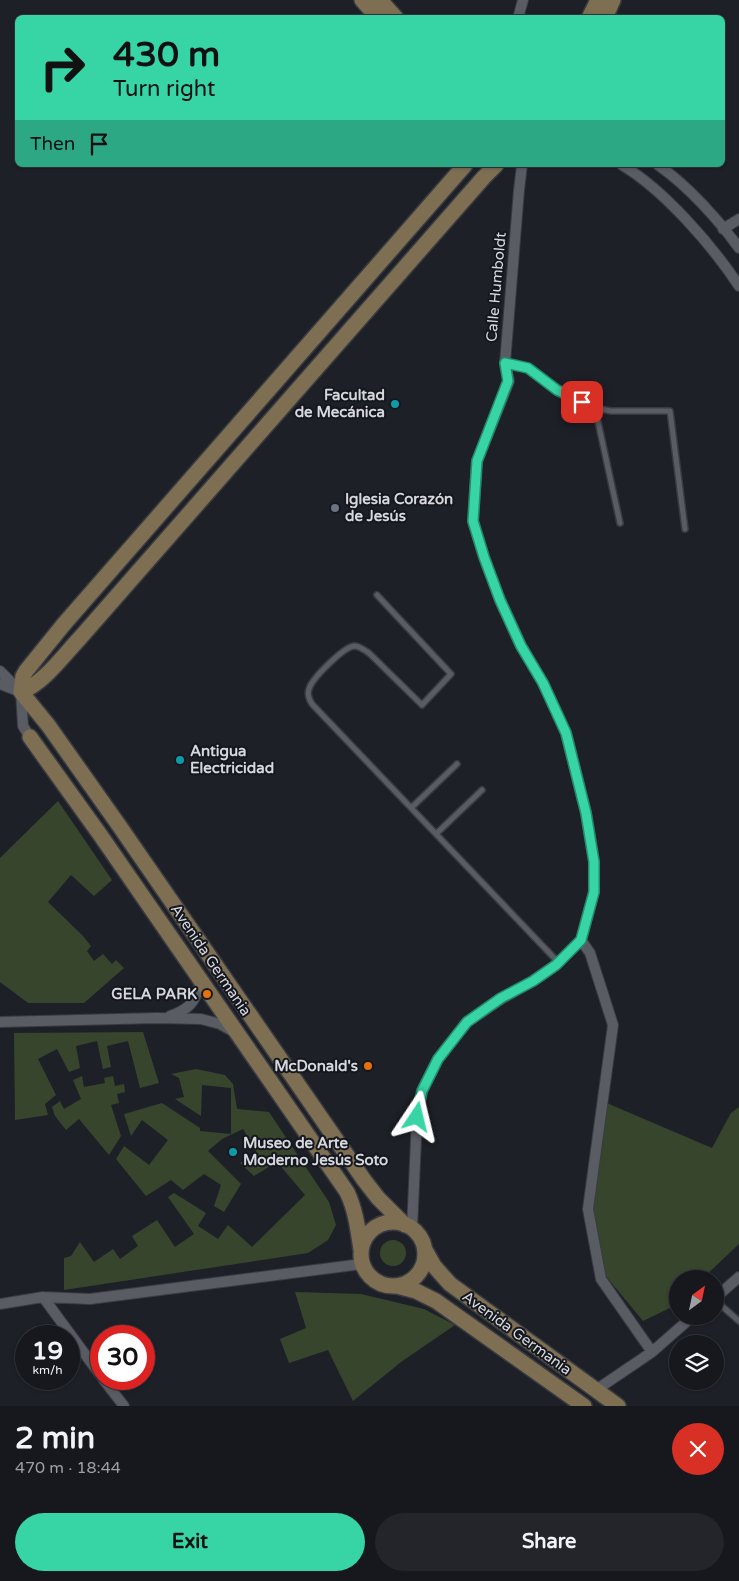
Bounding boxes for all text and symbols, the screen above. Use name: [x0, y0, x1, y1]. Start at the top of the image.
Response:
text: 430 m: [113, 34, 220, 76]
icon: right: [30, 35, 95, 100]
text: Turn right: [113, 76, 215, 102]
icon: arrive: [85, 130, 113, 158]
text: Then: [30, 133, 75, 155]
street label: Calle Humboldt: [482, 231, 510, 343]
pin: [561, 381, 603, 423]
place label: Facultad de Mecánica: [295, 386, 385, 421]
icon: arrive: [568, 388, 596, 416]
marker: Facultad de Mecánica: [389, 398, 401, 410]
place label: Iglesia Corazón de Jesús: [345, 490, 453, 525]
marker: Iglesia Corazón de Jesús: [329, 502, 341, 514]
place label: Antigua Electricidad: [190, 742, 274, 777]
marker: Antigua Electricidad: [174, 754, 186, 766]
street label: Avenida Germania: [167, 901, 255, 1019]
place label: GELA PARK: [111, 985, 197, 1003]
marker: GELA PARK: [201, 988, 213, 1000]
place label: McDonald's: [274, 1057, 358, 1075]
marker: McDonald's: [362, 1060, 374, 1072]
position arrow: [390, 1090, 442, 1142]
place label: Museo de Arte Moderno Jesús Soto: [243, 1134, 388, 1169]
marker: Museo de Arte Moderno Jesús Soto: [227, 1146, 239, 1158]
north arrow: [669, 1270, 724, 1325]
map controls: [669, 1270, 724, 1390]
street label: Avenida Germania: [459, 1287, 575, 1379]
speed limit sign: 30: [90, 1325, 155, 1390]
button: layers: [669, 1335, 724, 1390]
text: 19: [32, 1336, 63, 1366]
text: km/h: [32, 1363, 63, 1377]
text: 2 min: [15, 1420, 95, 1457]
button: close: [672, 1423, 724, 1475]
text: 470 m · 18:44: [15, 1458, 121, 1478]
button: Exit: [15, 1513, 365, 1571]
button: Share: [375, 1513, 724, 1571]

